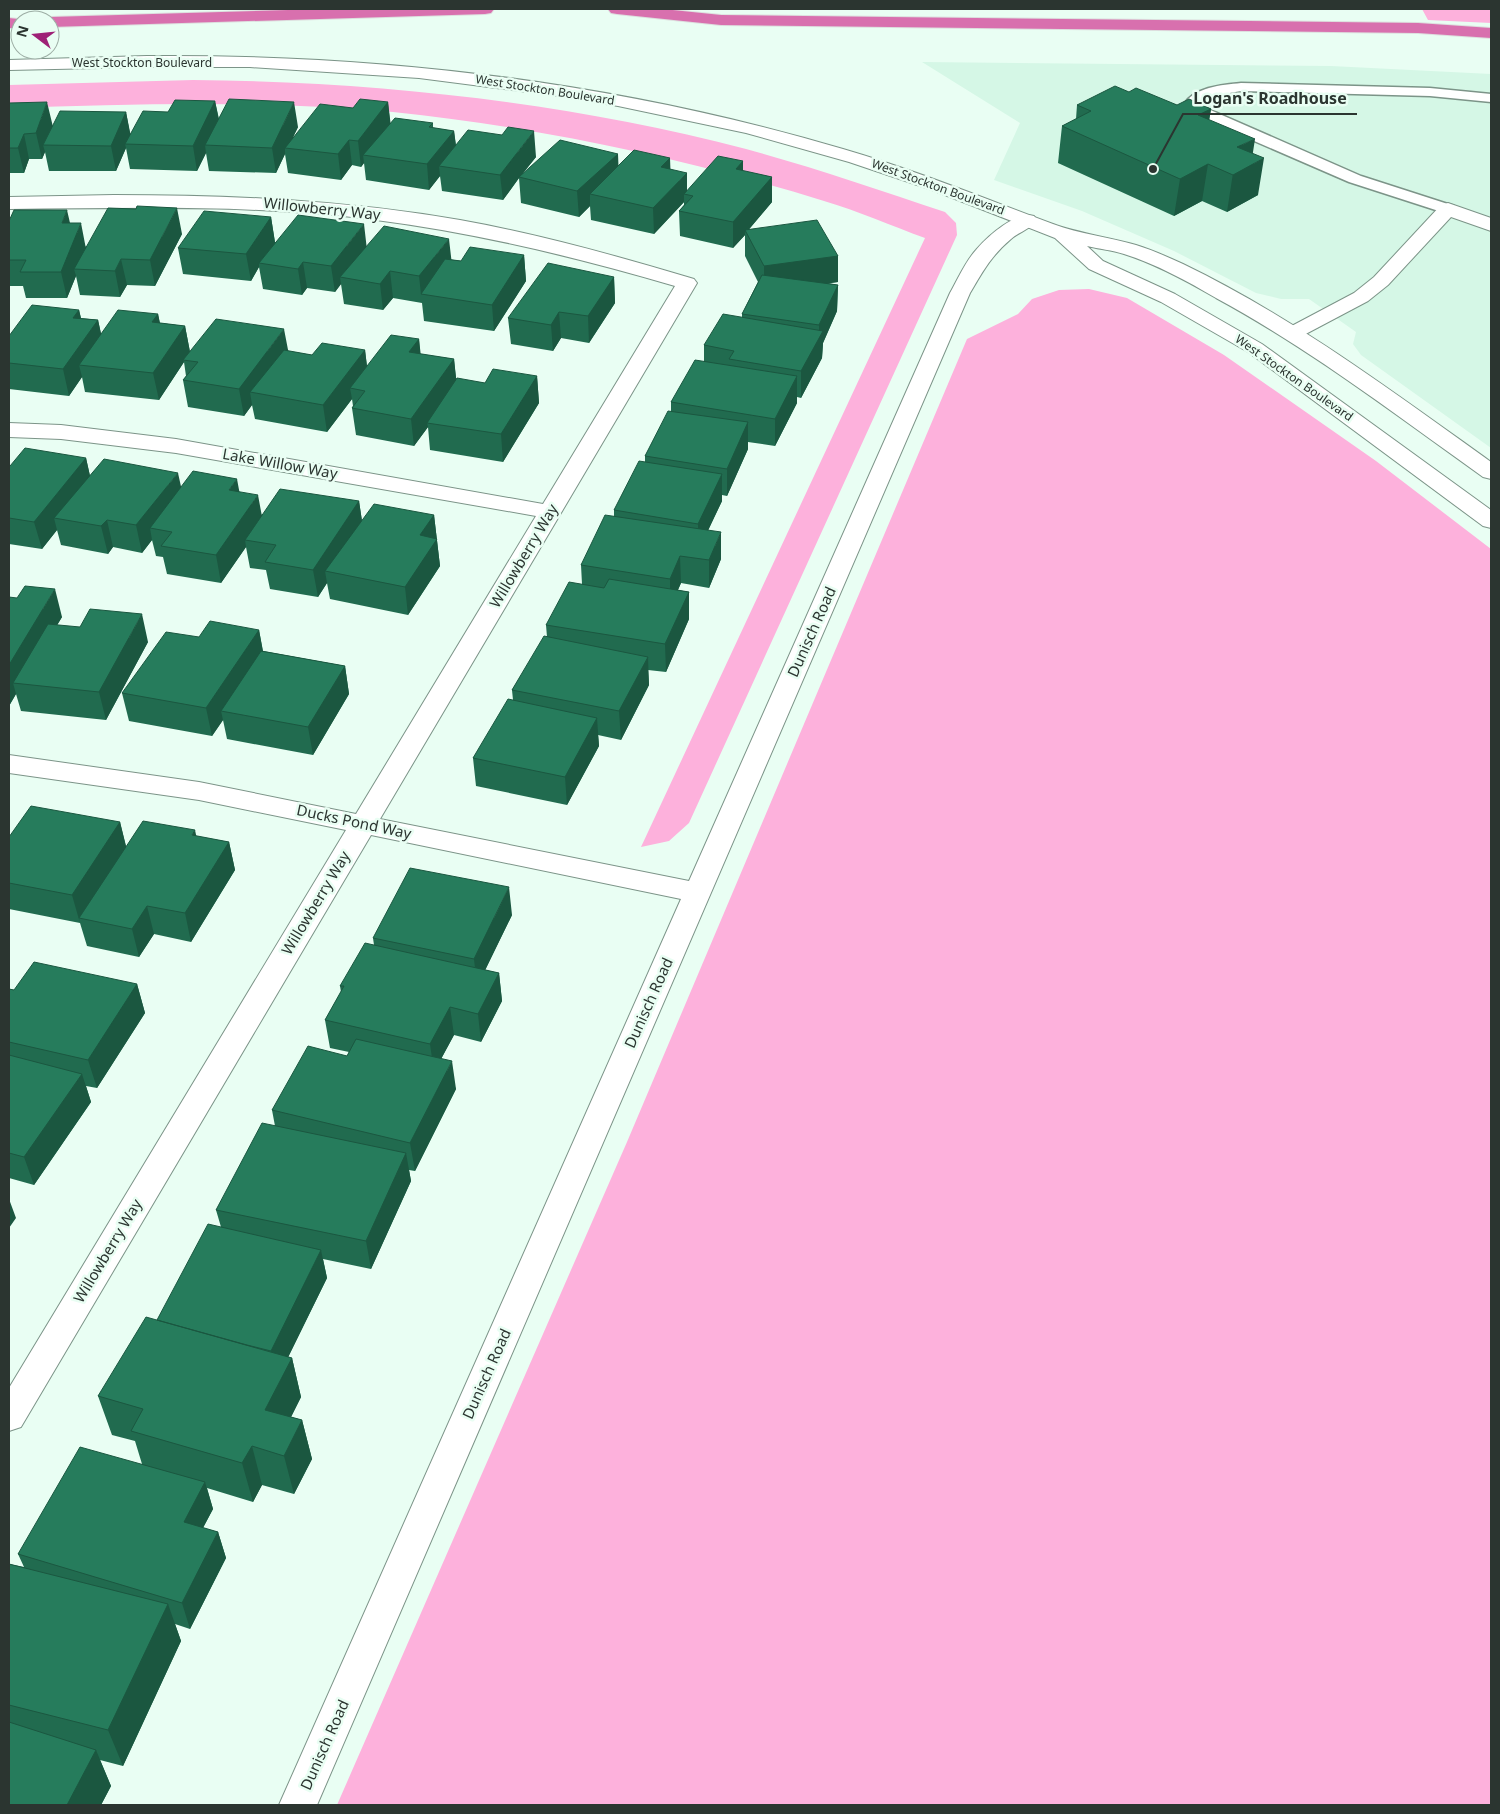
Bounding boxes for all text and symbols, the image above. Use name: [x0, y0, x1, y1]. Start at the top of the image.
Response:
north arrow: [10, 10, 60, 60]
text: N: [11, 23, 33, 39]
street label: West Stockton Boulevard: [72, 54, 212, 71]
street label: West Stockton Boulevard: [474, 70, 616, 109]
callout: Logan's Roadhouse: [1183, 83, 1357, 114]
text: Logan's Roadhouse: [1193, 87, 1347, 109]
street label: West Stockton Boulevard: [869, 155, 1007, 219]
street label: Willowberry Way: [263, 192, 382, 224]
street label: West Stockton Boulevard: [1232, 330, 1357, 425]
street label: Lake Willow Way: [221, 443, 340, 483]
street label: Willowberry Way: [484, 500, 562, 611]
street label: Dunisch Road: [782, 583, 840, 680]
street label: Ducks Pond Way: [295, 799, 414, 843]
street label: Willowberry Way: [276, 847, 354, 958]
street label: Dunisch Road: [619, 954, 677, 1051]
street label: Willowberry Way: [68, 1195, 146, 1306]
street label: Dunisch Road: [457, 1325, 515, 1422]
street label: Dunisch Road: [295, 1696, 353, 1793]

